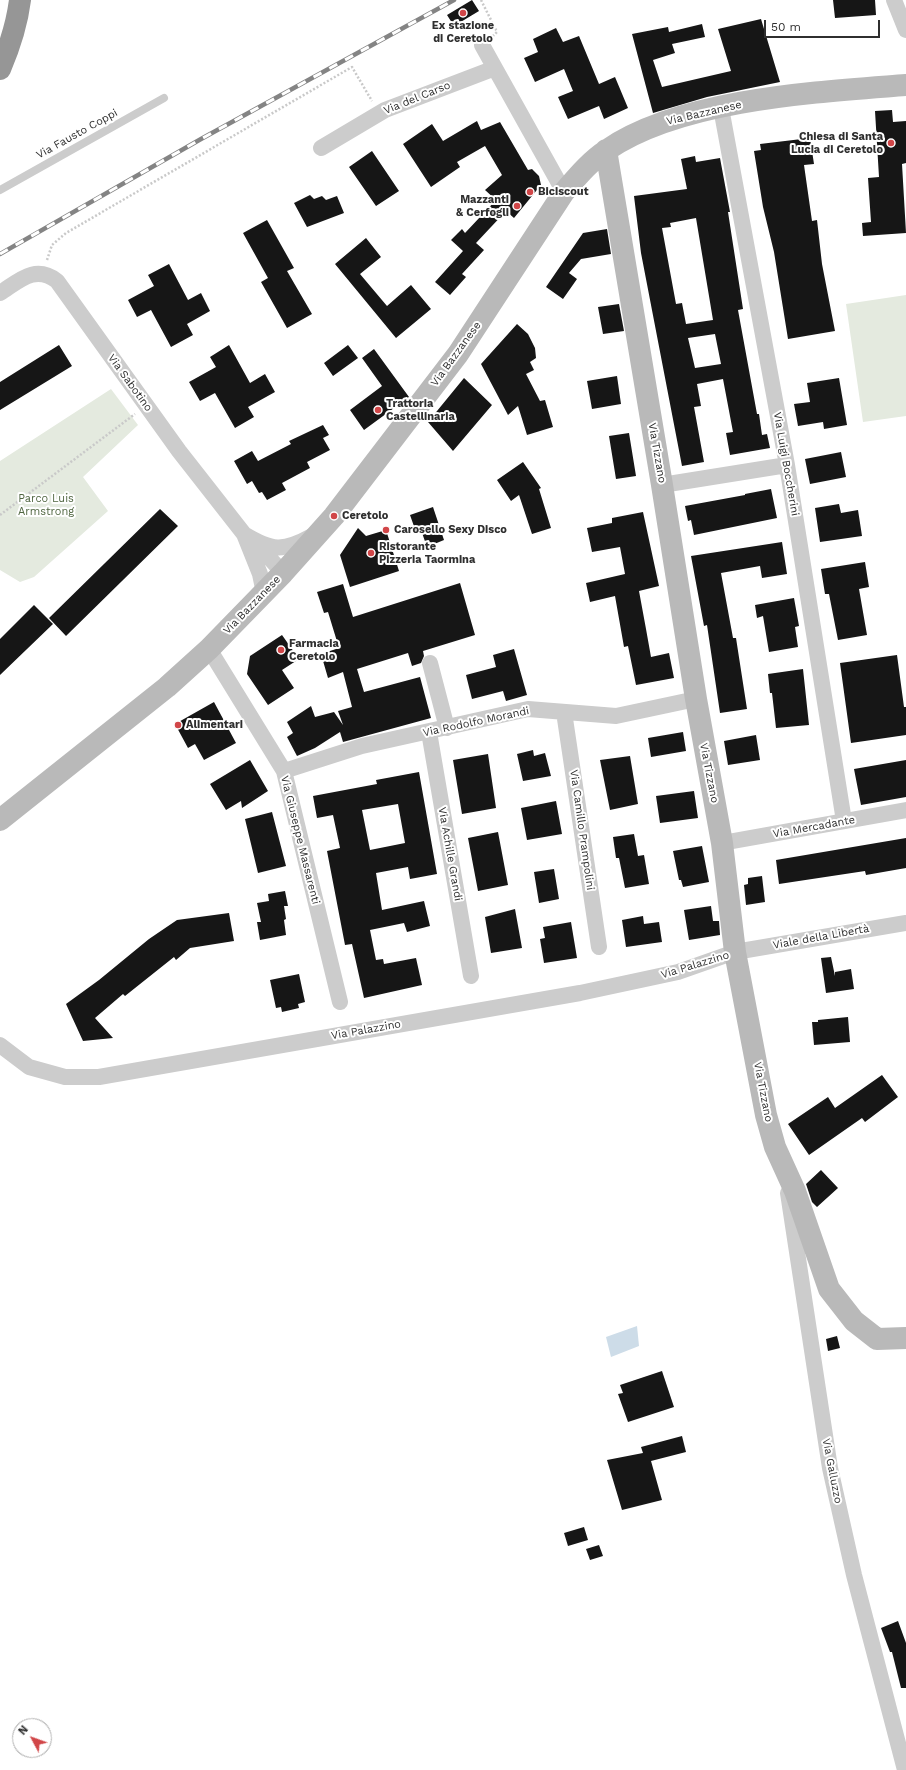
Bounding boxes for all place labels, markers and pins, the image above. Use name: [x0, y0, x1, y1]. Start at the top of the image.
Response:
marker: Ex stazione di Ceretolo: [458, 8, 468, 18]
place label: Ex stazione di Ceretolo: [432, 19, 494, 45]
place label: Chiesa di Santa Lucia di Ceretolo: [791, 130, 883, 156]
marker: Chiesa di Santa Lucia di Ceretolo: [886, 138, 896, 148]
place label: Biciscout: [538, 185, 588, 199]
marker: Biciscout: [525, 187, 535, 197]
place label: Mazzanti & Cerfogli: [456, 193, 509, 219]
marker: Mazzanti & Cerfogli: [512, 201, 522, 211]
place label: Trattoria Castellinaria: [386, 397, 455, 423]
marker: Trattoria Castellinaria: [373, 405, 383, 415]
place label: Ceretolo: [342, 509, 388, 523]
marker: Ceretolo: [329, 511, 339, 521]
place label: Carosello Sexy Disco: [394, 523, 507, 537]
marker: Carosello Sexy Disco: [381, 525, 391, 535]
place label: Ristorante Pizzeria Taormina: [379, 540, 475, 566]
marker: Ristorante Pizzeria Taormina: [366, 548, 376, 558]
place label: Farmacia Ceretolo: [289, 637, 339, 663]
marker: Farmacia Ceretolo: [276, 645, 286, 655]
place label: Alimentari: [186, 718, 243, 732]
marker: Alimentari: [173, 720, 183, 730]

